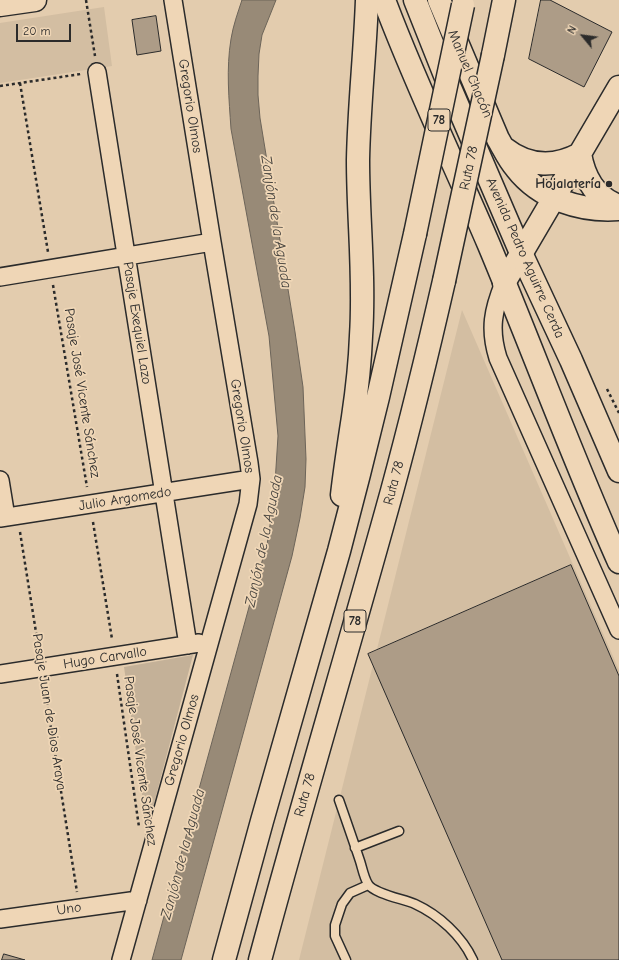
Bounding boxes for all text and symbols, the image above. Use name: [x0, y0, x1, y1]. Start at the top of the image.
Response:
scale bar: [18, 16, 73, 42]
north arrow: [563, 16, 603, 56]
text: 20 m: [23, 24, 51, 38]
text: N: [565, 24, 579, 36]
street label: Manuel Chacón: [444, 28, 496, 120]
street label: Gregorio Olmos: [174, 58, 206, 154]
road number: 78: [428, 109, 450, 131]
street label: Ruta 78: [456, 144, 482, 192]
water label: Zanjón de la Aguada: [257, 154, 295, 290]
street label: Avenida Pedro Aguirre Cerda: [482, 175, 568, 341]
place label: Hojalatería: [535, 176, 601, 192]
marker: Hojalatería: [604, 179, 614, 189]
street label: Pasaje Exequiel Lazo: [119, 261, 155, 385]
street label: Pasaje José Vicente Sánchez: [60, 307, 104, 479]
street label: Gregorio Olmos: [226, 378, 258, 474]
street label: Ruta 78: [380, 459, 408, 507]
water label: Zanjón de la Aguada: [241, 473, 287, 609]
street label: Julio Argomedo: [78, 483, 172, 515]
road number: 78: [344, 610, 366, 632]
street label: Pasaje Juan de Dios Araya: [28, 632, 70, 792]
street label: Hugo Carvallo: [62, 643, 148, 673]
street label: Pasaje José Vicente Sánchez: [120, 675, 160, 847]
street label: Gregorio Olmos: [161, 692, 203, 788]
street label: Ruta 78: [291, 771, 319, 819]
water label: Zanjón de la Aguada: [157, 787, 209, 921]
street label: Uno: [56, 899, 82, 919]

